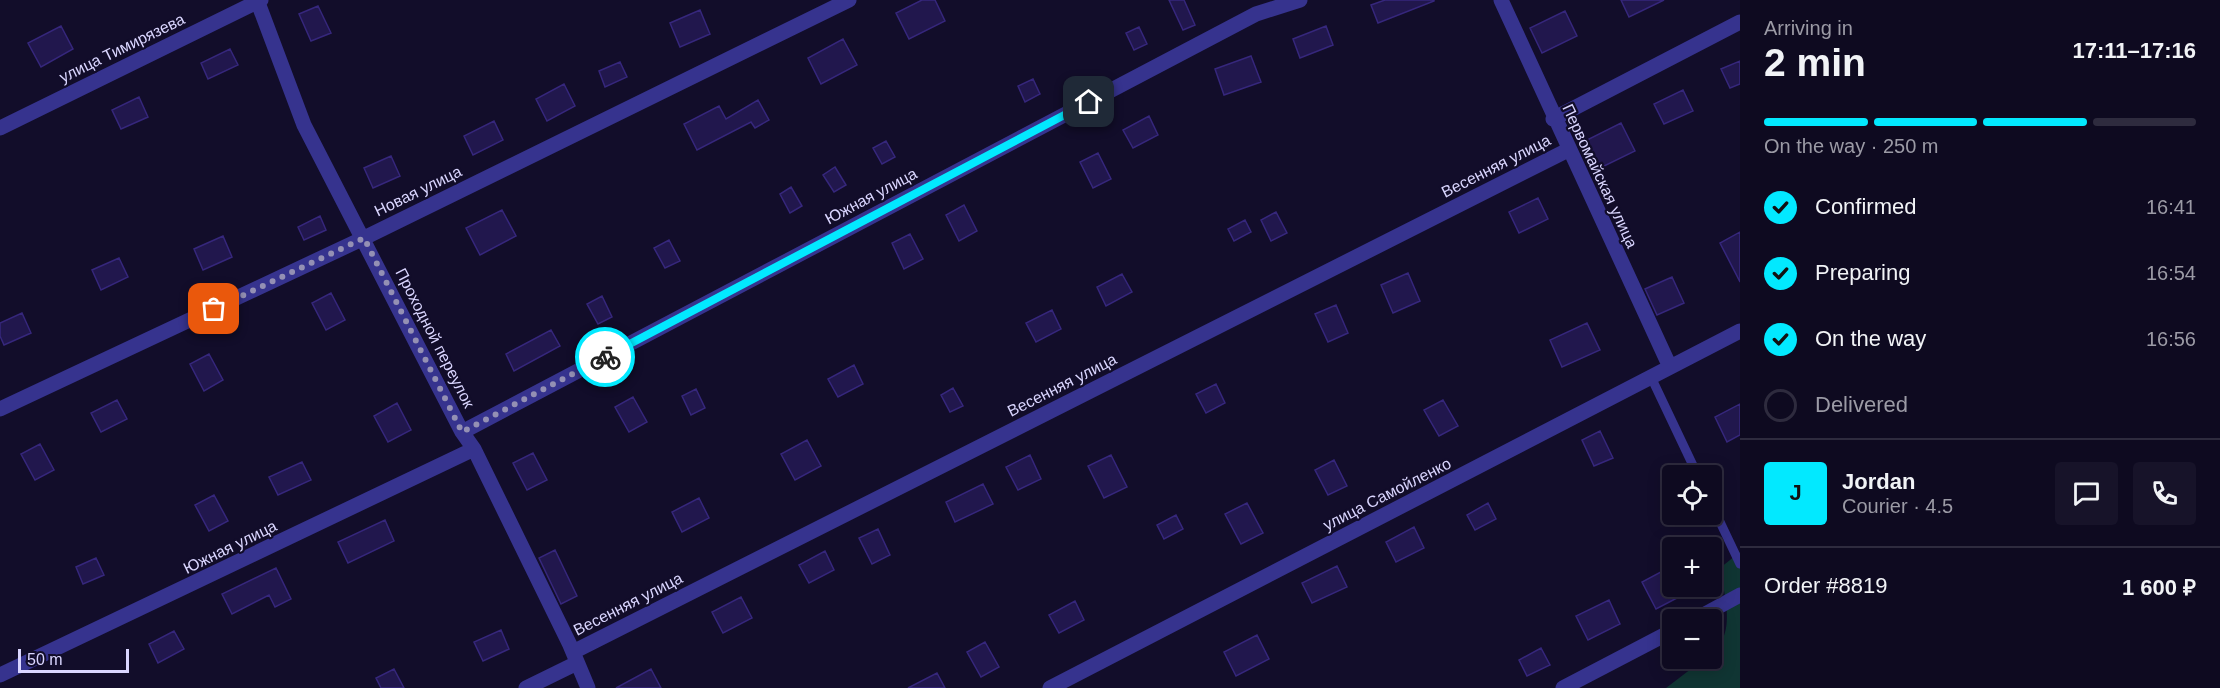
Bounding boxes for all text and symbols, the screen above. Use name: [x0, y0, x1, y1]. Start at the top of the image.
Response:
street label: улица Тимирязева: [57, 10, 187, 86]
text: Arriving in: [1764, 17, 1853, 39]
text: 17:11–17:16: [2072, 38, 2196, 63]
text: 2 min: [1764, 41, 1866, 84]
pin: [1063, 76, 1114, 127]
icon: home: [1072, 85, 1105, 118]
street label: Первомайская улица: [1559, 101, 1641, 251]
street label: Весенняя улица: [1439, 131, 1553, 201]
text: On the way · 250 m: [1764, 135, 1939, 157]
street label: Новая улица: [372, 163, 464, 219]
street label: Южная улица: [822, 165, 920, 227]
icon: check: [1764, 191, 1797, 224]
text: Confirmed: [1815, 194, 1916, 219]
text: 16:41: [2146, 196, 2196, 218]
icon: check: [1764, 257, 1797, 290]
text: Preparing: [1815, 260, 1910, 285]
text: 16:54: [2146, 262, 2196, 284]
street label: Проходной переулок: [392, 265, 478, 411]
pin: [188, 283, 239, 334]
icon: bag: [197, 292, 230, 325]
icon: check: [1764, 323, 1797, 356]
text: On the way: [1815, 326, 1926, 351]
courier: [575, 327, 635, 387]
text: 16:56: [2146, 328, 2196, 350]
icon: bike: [589, 341, 622, 374]
street label: Весенняя улица: [1005, 350, 1119, 420]
text: Delivered: [1815, 392, 1908, 417]
street label: улица Самойленко: [1320, 454, 1454, 534]
button: chat: [2055, 462, 2118, 525]
button: phone: [2133, 462, 2196, 525]
map controls: [1662, 465, 1722, 669]
button: locate: [1662, 465, 1722, 525]
text: Jordan: [1842, 469, 1915, 494]
text: J: [1789, 480, 1802, 505]
text: Courier · 4.5: [1842, 495, 1953, 517]
street label: Южная улица: [181, 517, 280, 577]
button: +: [1662, 537, 1722, 597]
street label: Весенняя улица: [571, 569, 685, 639]
text: Order #8819: [1764, 573, 1888, 598]
text: 1 600 ₽: [2122, 575, 2196, 600]
button: −: [1662, 609, 1722, 669]
scale bar: [18, 646, 129, 674]
text: 50 m: [27, 651, 63, 668]

